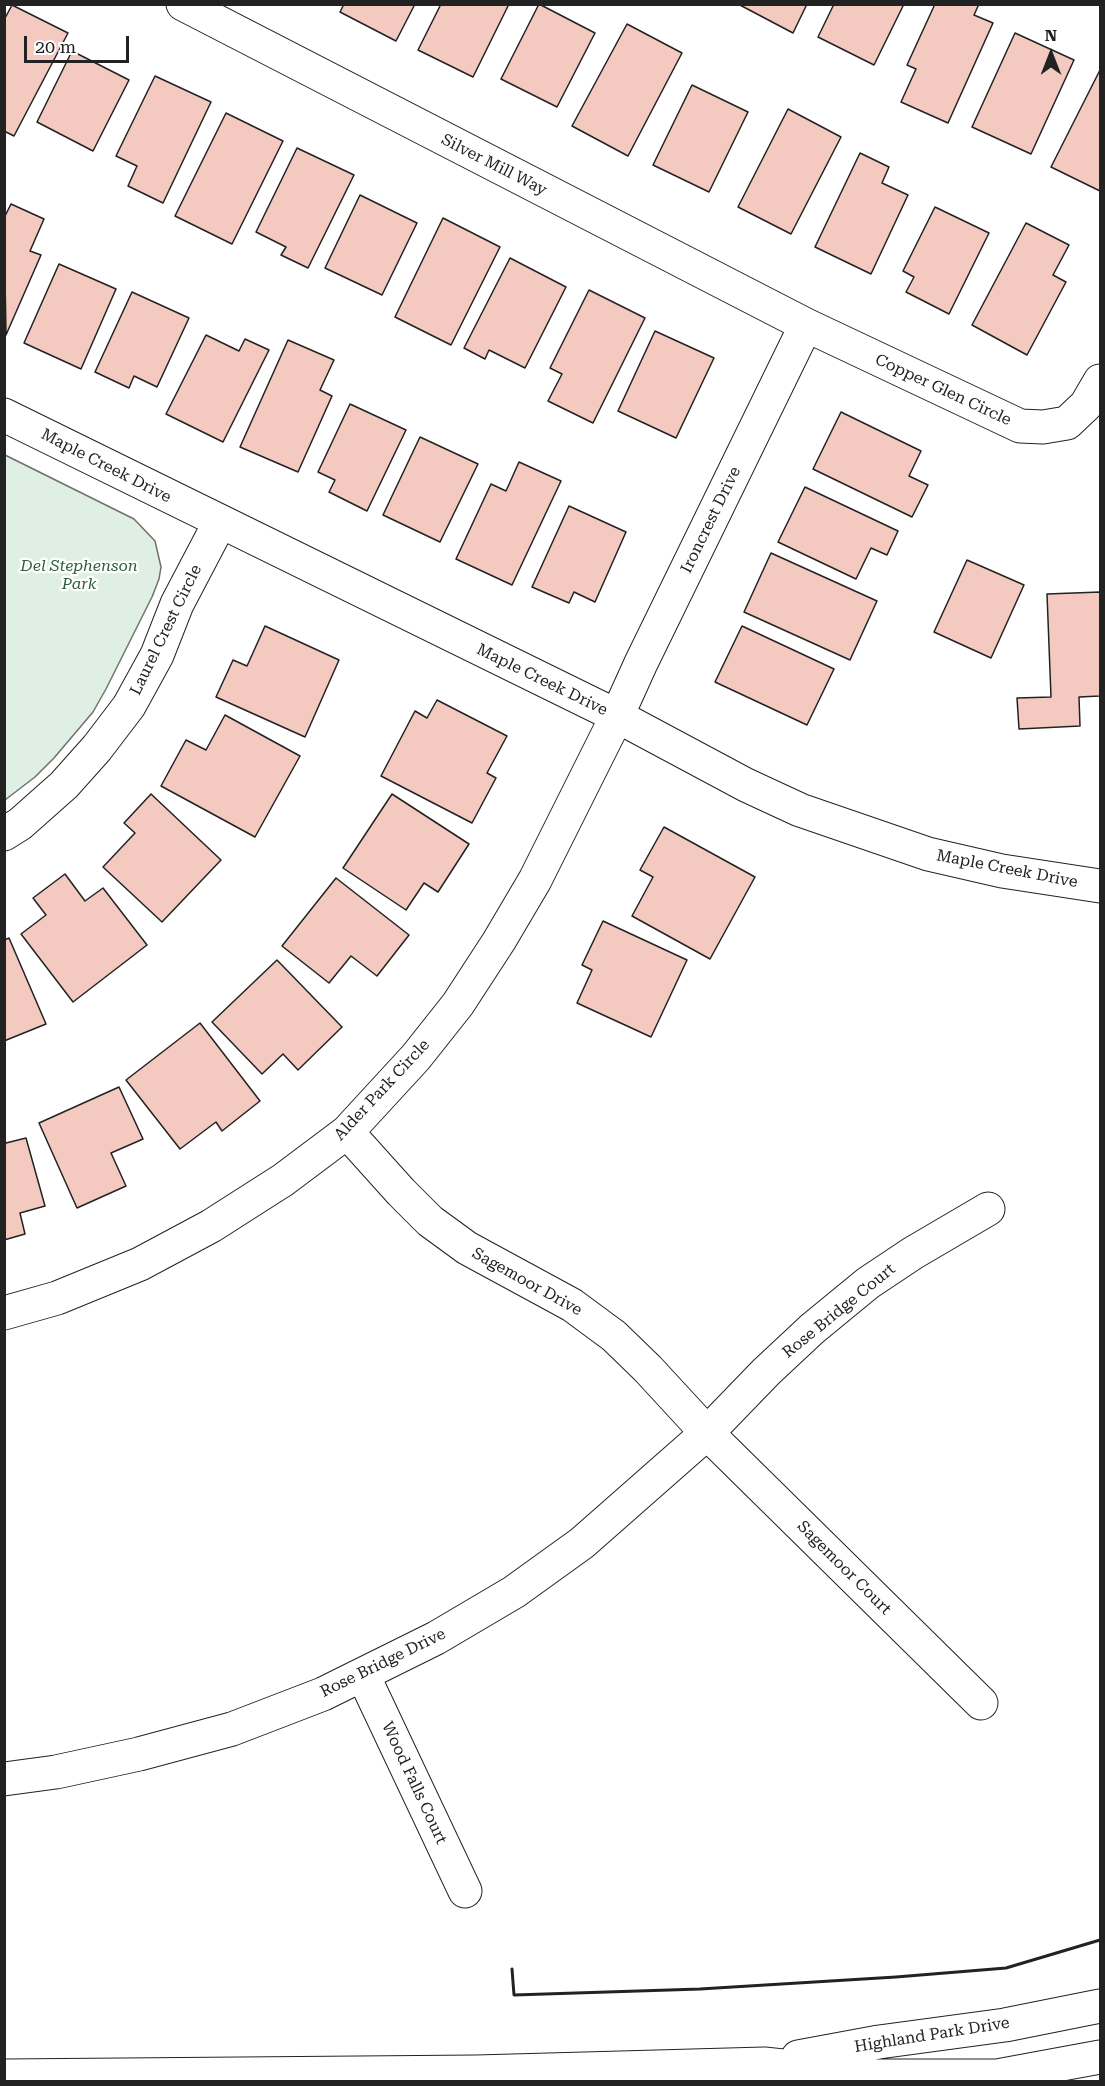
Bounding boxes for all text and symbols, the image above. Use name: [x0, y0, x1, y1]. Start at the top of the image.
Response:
scale bar: [27, 24, 132, 62]
north arrow: [1021, 24, 1081, 84]
text: N: [1045, 26, 1057, 45]
text: 20 m: [35, 36, 76, 57]
street label: Silver Mill Way: [438, 130, 550, 200]
street label: Copper Glen Circle: [872, 350, 1014, 430]
street label: Maple Creek Drive: [38, 425, 174, 507]
street label: Ironcrest Drive: [677, 464, 745, 576]
park label: Del Stephenson Park: [20, 556, 138, 594]
street label: Laurel Crest Circle: [126, 562, 206, 698]
street label: Maple Creek Drive: [473, 640, 611, 720]
street label: Maple Creek Drive: [935, 846, 1079, 892]
street label: Alder Park Circle: [330, 1035, 434, 1145]
street label: Sagemoor Drive: [469, 1244, 585, 1320]
street label: Rose Bridge Court: [779, 1260, 899, 1362]
street label: Sagemoor Court: [793, 1517, 895, 1619]
street label: Rose Bridge Drive: [317, 1624, 449, 1702]
street label: Wood Falls Court: [377, 1719, 451, 1847]
street label: Highland Park Drive: [853, 2013, 1011, 2057]

